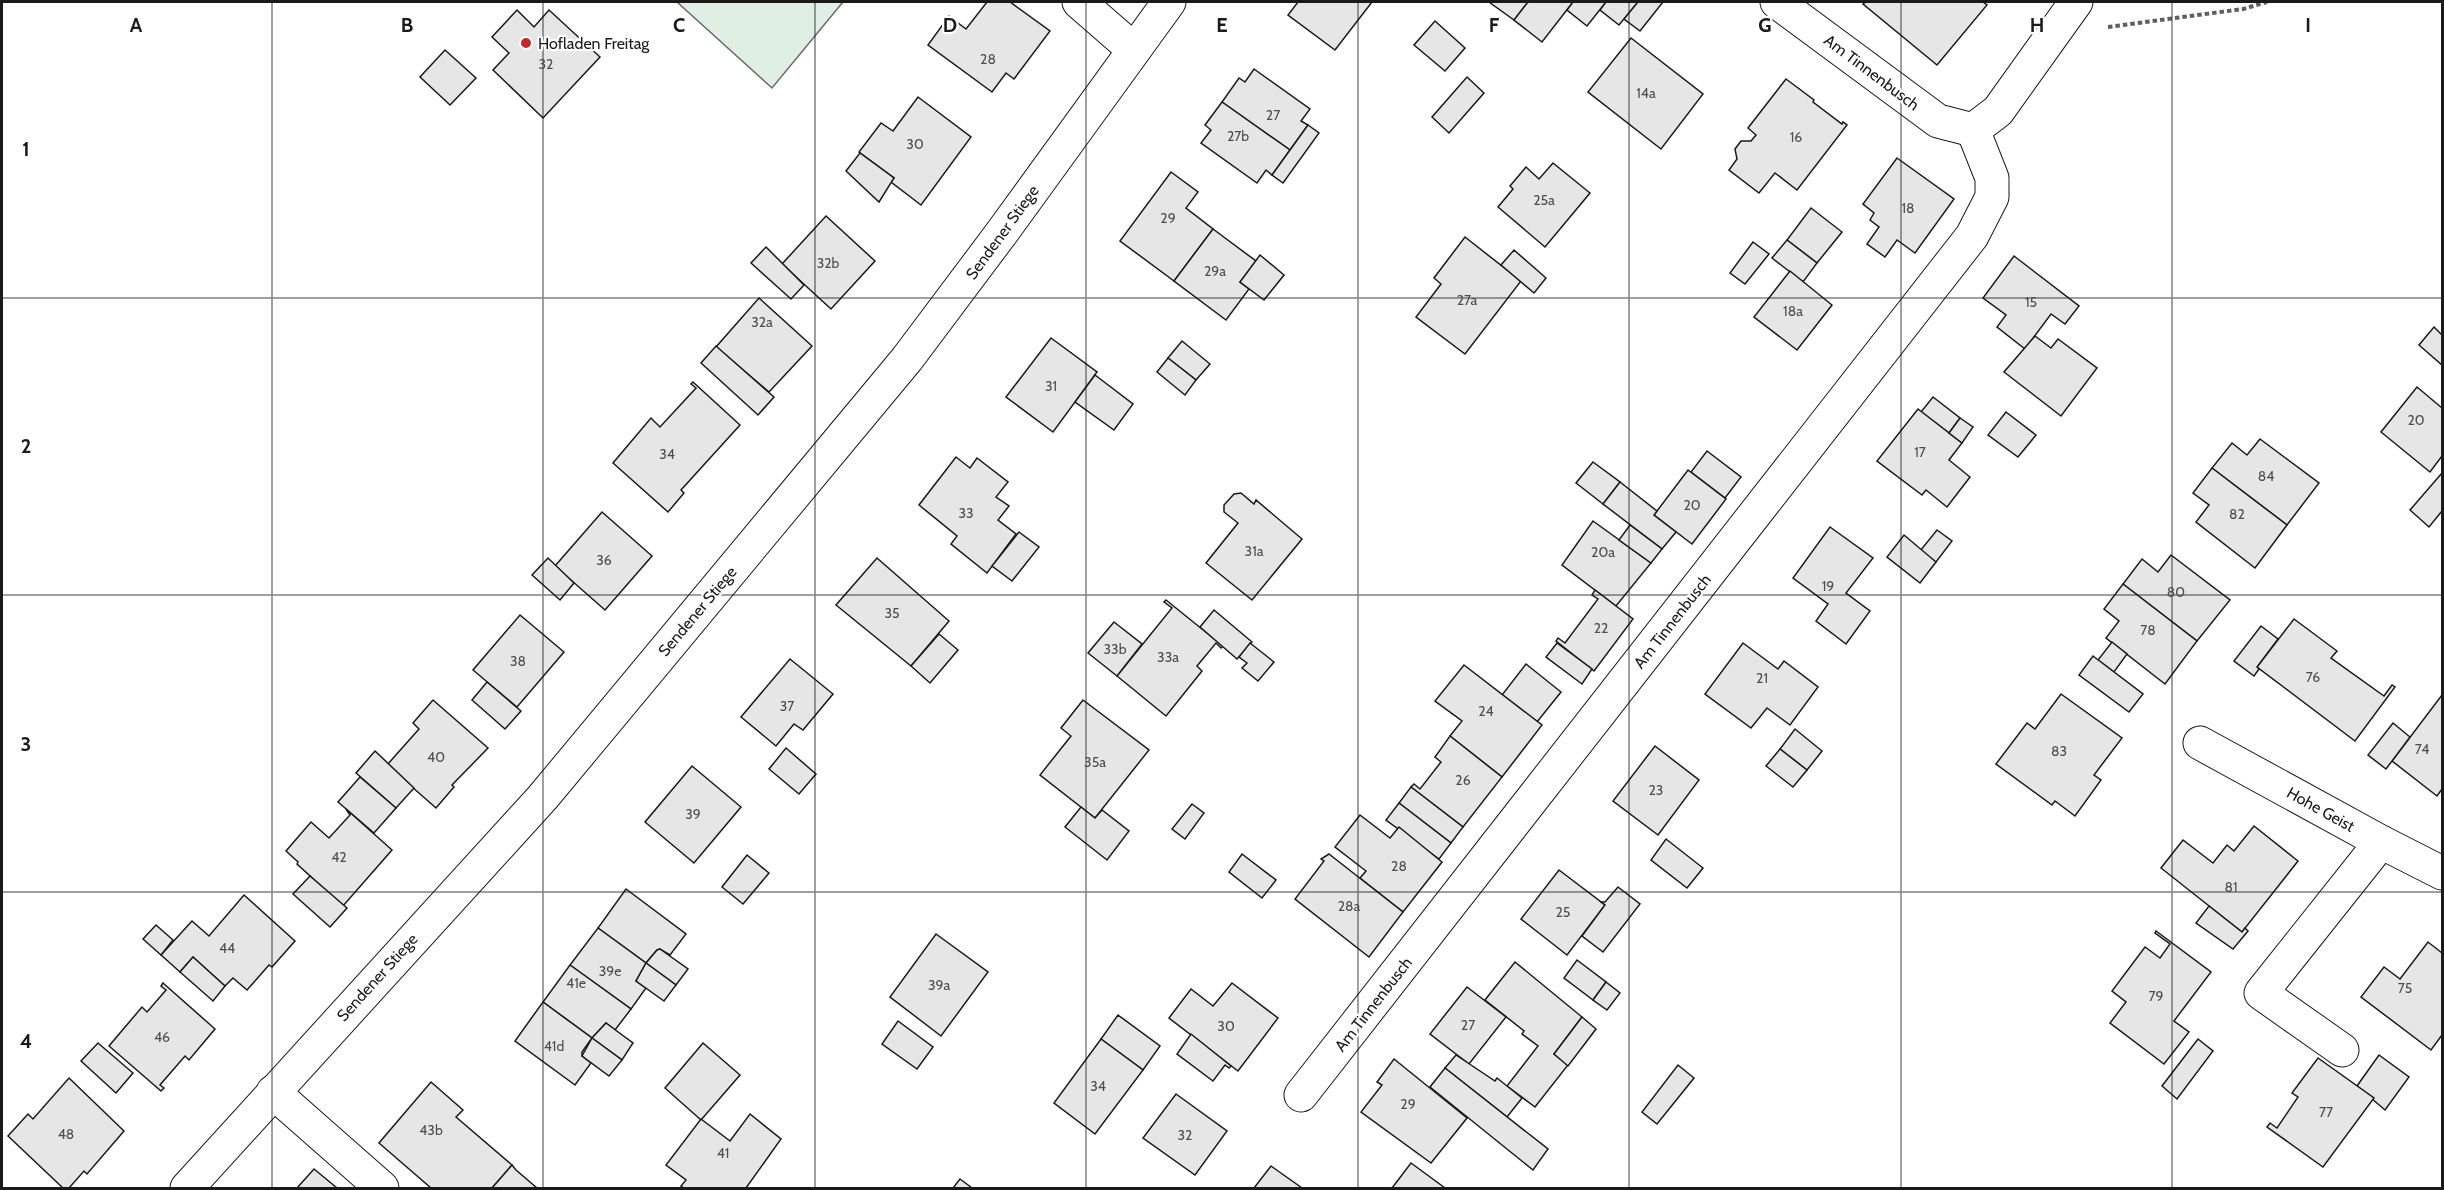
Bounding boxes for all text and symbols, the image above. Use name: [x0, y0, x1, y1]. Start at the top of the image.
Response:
text: A: [130, 13, 143, 37]
text: B: [401, 13, 413, 37]
text: C: [673, 13, 685, 37]
text: D: [943, 13, 957, 37]
text: E: [1216, 13, 1228, 37]
text: F: [1489, 13, 1500, 37]
text: G: [1758, 13, 1772, 37]
text: H: [2030, 13, 2044, 37]
text: I: [2305, 13, 2311, 37]
street label: Am Tinnenbusch: [1820, 30, 1923, 114]
place label: Hofladen Freitag: [538, 34, 650, 53]
marker: Hofladen Freitag: [519, 36, 533, 50]
house number: 28: [980, 50, 996, 68]
house number: 32: [539, 55, 553, 73]
house number: 14a: [1636, 84, 1656, 102]
house number: 27: [1266, 106, 1280, 124]
house number: 27b: [1227, 127, 1249, 145]
house number: 16: [1790, 128, 1802, 146]
house number: 30: [906, 135, 924, 153]
text: 1: [22, 137, 30, 161]
street label: Sendener Stiege: [962, 182, 1043, 283]
house number: 25a: [1533, 191, 1555, 209]
house number: 18: [1901, 199, 1915, 217]
house number: 29: [1160, 209, 1176, 227]
house number: 32b: [817, 254, 840, 272]
house number: 29a: [1204, 262, 1226, 280]
house number: 27a: [1457, 291, 1478, 309]
house number: 15: [2025, 293, 2037, 311]
house number: 18a: [1783, 302, 1803, 320]
house number: 32a: [751, 313, 773, 331]
house number: 31: [1045, 377, 1057, 395]
house number: 20: [2407, 411, 2425, 429]
text: 2: [21, 434, 31, 458]
house number: 17: [1914, 443, 1926, 461]
house number: 34: [659, 445, 675, 463]
house number: 84: [2258, 467, 2274, 485]
house number: 20: [1683, 496, 1701, 514]
house number: 33: [958, 504, 974, 522]
house number: 82: [2229, 505, 2245, 523]
house number: 31a: [1245, 542, 1264, 560]
house number: 20a: [1591, 543, 1615, 561]
house number: 36: [596, 551, 612, 569]
street label: Sendener Stiege: [654, 562, 741, 660]
street label: Am Tinnenbusch: [1630, 570, 1715, 672]
house number: 19: [1822, 577, 1834, 595]
house number: 80: [2167, 583, 2185, 601]
house number: 35: [884, 604, 900, 622]
house number: 22: [1594, 619, 1608, 637]
house number: 78: [2140, 621, 2156, 639]
house number: 33b: [1104, 640, 1127, 658]
house number: 33a: [1157, 648, 1179, 666]
house number: 38: [510, 652, 526, 670]
house number: 76: [2306, 668, 2320, 686]
house number: 21: [1756, 669, 1768, 687]
house number: 37: [780, 697, 794, 715]
house number: 24: [1478, 702, 1494, 720]
text: 3: [21, 732, 31, 756]
house number: 74: [2415, 740, 2429, 758]
house number: 83: [2051, 742, 2067, 760]
house number: 40: [427, 748, 445, 766]
house number: 35a: [1084, 753, 1106, 771]
house number: 26: [1455, 771, 1471, 789]
house number: 23: [1649, 781, 1663, 799]
street label: Hohe Geist: [2284, 783, 2359, 836]
house number: 39: [685, 805, 701, 823]
house number: 42: [331, 848, 347, 866]
house number: 28: [1391, 857, 1407, 875]
house number: 81: [2224, 878, 2238, 896]
house number: 28a: [1338, 897, 1361, 915]
house number: 25: [1556, 903, 1570, 921]
street label: Sendener Stiege: [333, 930, 422, 1025]
house number: 44: [219, 939, 235, 957]
street label: Am Tinnenbusch: [1331, 953, 1416, 1055]
house number: 39e: [599, 962, 621, 980]
house number: 41e: [566, 974, 586, 992]
house number: 39a: [928, 976, 950, 994]
house number: 75: [2398, 979, 2412, 997]
house number: 79: [2149, 987, 2164, 1005]
house number: 27: [1461, 1016, 1475, 1034]
house number: 30: [1217, 1017, 1235, 1035]
house number: 46: [154, 1028, 170, 1046]
text: 4: [20, 1029, 32, 1053]
house number: 41d: [544, 1037, 564, 1055]
house number: 34: [1090, 1077, 1106, 1095]
house number: 29: [1400, 1095, 1416, 1113]
house number: 77: [2319, 1103, 2333, 1121]
house number: 43b: [419, 1121, 443, 1139]
house number: 48: [58, 1125, 74, 1143]
house number: 32: [1178, 1126, 1192, 1144]
house number: 41: [717, 1144, 729, 1162]

